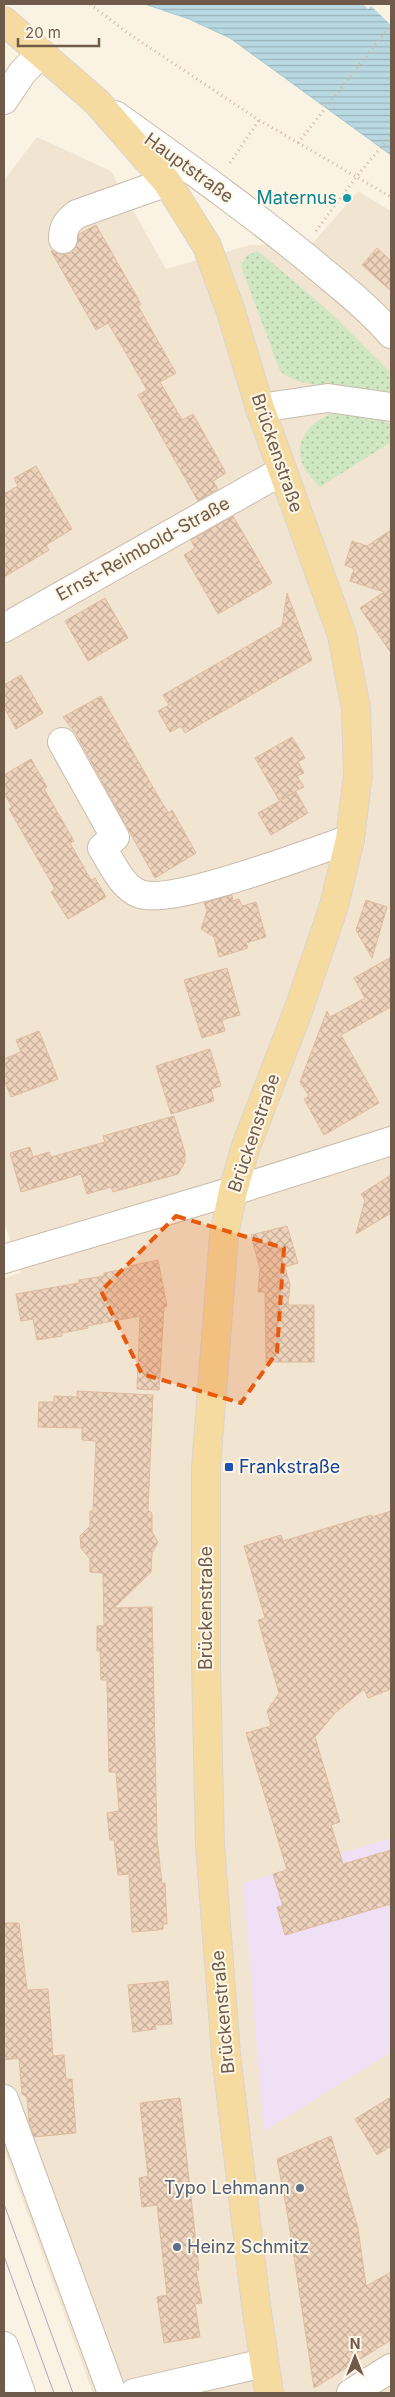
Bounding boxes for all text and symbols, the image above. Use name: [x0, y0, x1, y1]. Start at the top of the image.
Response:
scale bar: [18, 15, 99, 47]
text: 20 m: [25, 23, 61, 42]
street label: Hauptstraße: [141, 128, 238, 207]
place label: Maternus: [257, 187, 337, 208]
marker: Maternus: [341, 192, 353, 204]
street label: Brückenstraße: [247, 391, 308, 515]
street label: Ernst-Reimbold-Straße: [52, 492, 233, 605]
street label: Brückenstraße: [223, 1071, 284, 1195]
place label: Frankstraße: [239, 1456, 340, 1477]
marker: Frankstraße: [223, 1461, 235, 1473]
street label: Brückenstraße: [195, 1546, 216, 1670]
street label: Brückenstraße: [207, 1949, 238, 2075]
place label: Typo Lehmann: [164, 2177, 290, 2198]
marker: Typo Lehmann: [294, 2182, 306, 2194]
place label: Heinz Schmitz: [187, 2236, 309, 2257]
marker: Heinz Schmitz: [171, 2241, 183, 2253]
north arrow: [330, 2332, 380, 2382]
text: N: [350, 2335, 360, 2352]

